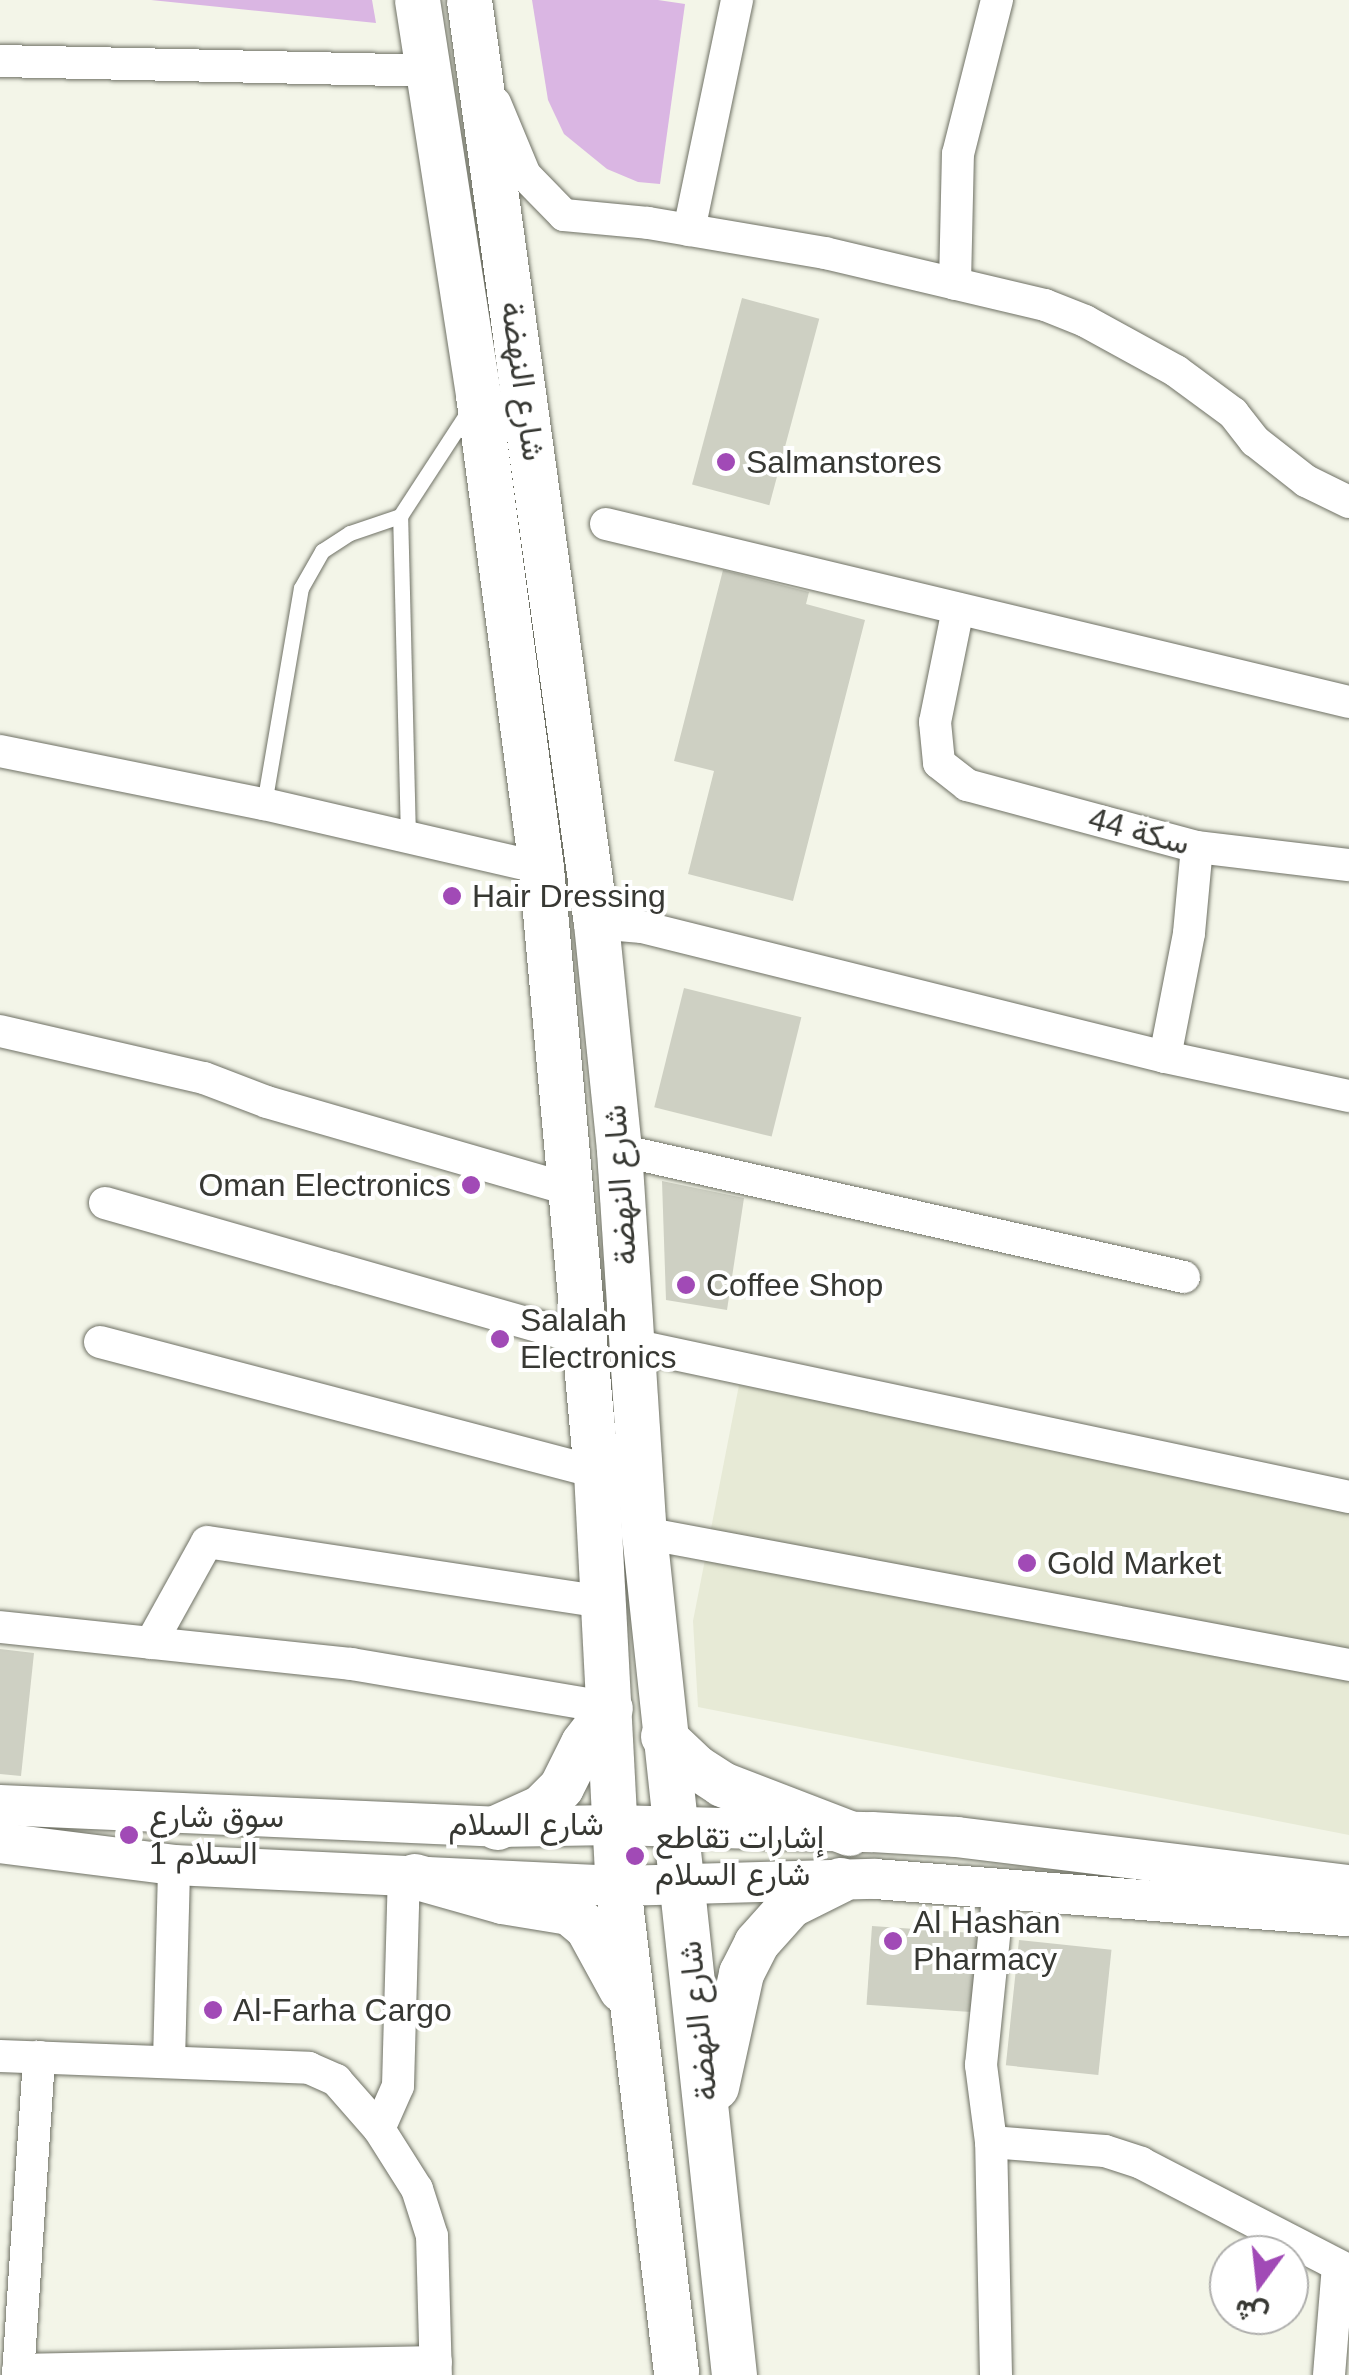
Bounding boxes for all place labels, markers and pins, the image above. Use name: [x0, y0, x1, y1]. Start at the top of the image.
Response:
place label: Salmanstores: [746, 443, 942, 481]
marker: Salmanstores: [715, 451, 737, 473]
place label: Hair Dressing: [472, 877, 666, 915]
marker: Hair Dressing: [441, 885, 463, 907]
place label: Oman Electronics: [198, 1166, 451, 1204]
marker: Oman Electronics: [460, 1174, 482, 1196]
place label: Coffee Shop: [706, 1266, 883, 1304]
marker: Coffee Shop: [675, 1274, 697, 1296]
place label: Salalah Electronics: [520, 1302, 676, 1377]
marker: Salalah Electronics: [489, 1328, 511, 1350]
place label: Gold Market: [1047, 1544, 1221, 1582]
marker: Gold Market: [1016, 1552, 1038, 1574]
place label: سوق شارع السلام 1: [149, 1798, 284, 1873]
place label: إشارات تقاطع شارع السلام: [655, 1819, 824, 1894]
marker: سوق شارع السلام 1: [118, 1824, 140, 1846]
marker: إشارات تقاطع شارع السلام: [624, 1845, 646, 1867]
place label: Al Hashan Pharmacy: [913, 1904, 1061, 1979]
marker: Al Hashan Pharmacy: [882, 1930, 904, 1952]
place label: Al-Farha Cargo: [233, 1991, 452, 2029]
marker: Al-Farha Cargo: [202, 1999, 224, 2021]

